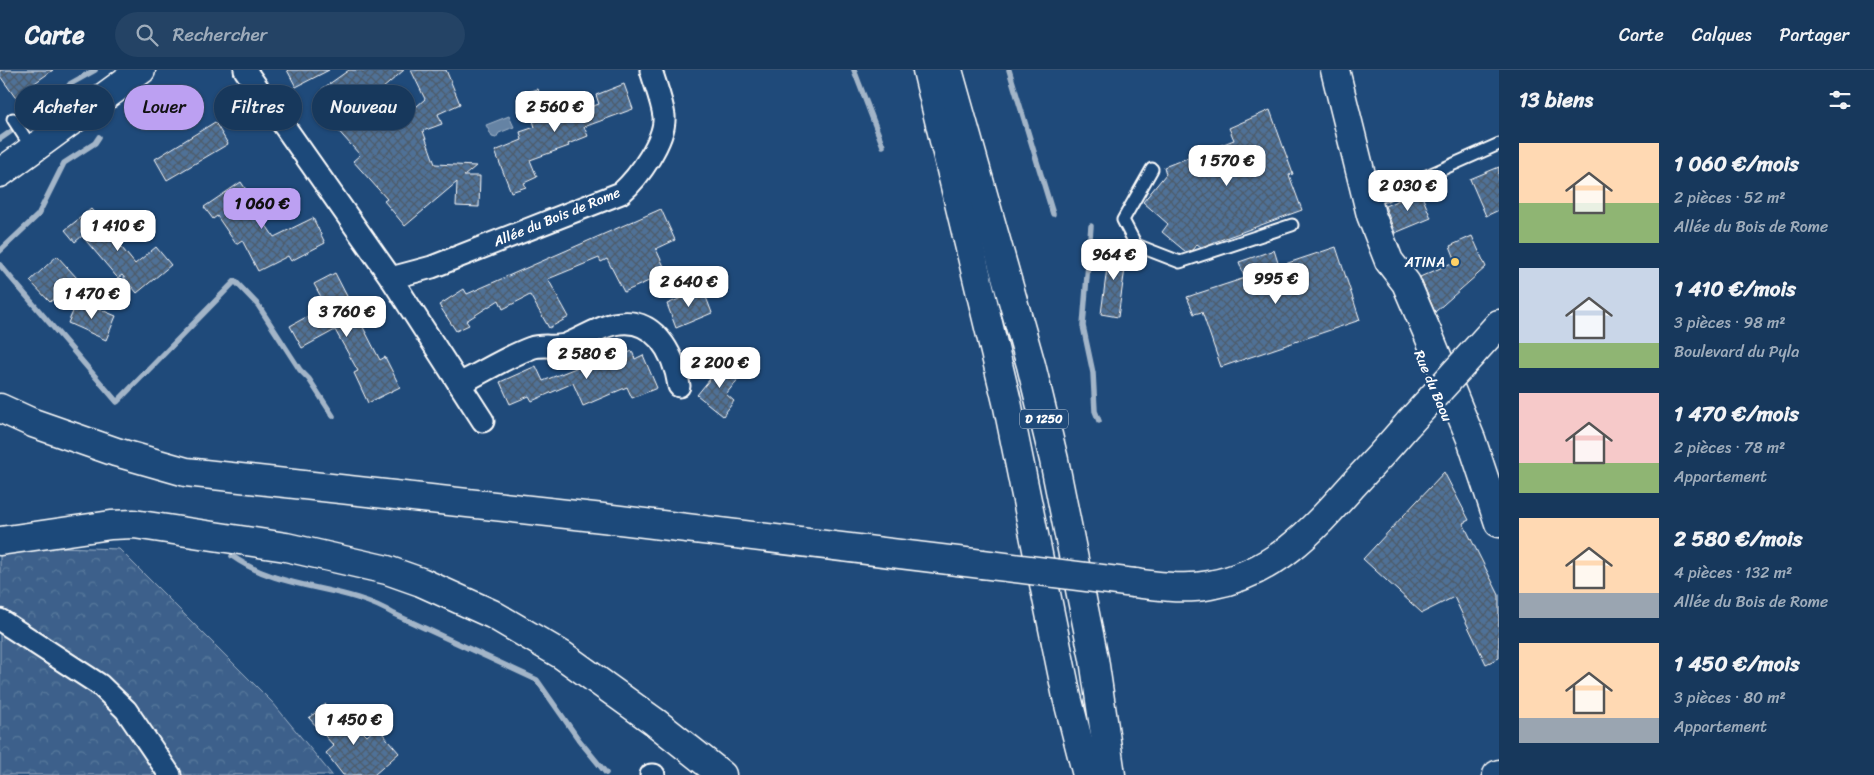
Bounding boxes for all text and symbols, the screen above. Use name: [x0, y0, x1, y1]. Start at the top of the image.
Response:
search box: [115, 12, 465, 57]
text: Carte: [25, 14, 85, 56]
text: Rechercher: [173, 18, 267, 51]
text: Carte: [1619, 19, 1664, 51]
text: Calques: [1692, 19, 1752, 51]
text: Partager: [1780, 19, 1849, 51]
icon: search: [133, 21, 161, 49]
text: 13 biens: [1519, 81, 1593, 119]
chip: Acheter: [15, 85, 114, 130]
chip: Louer: [124, 85, 204, 130]
chip: Filtres: [214, 85, 302, 130]
chip: Nouveau: [312, 85, 415, 130]
icon: filters: [1826, 86, 1854, 114]
pin: 2 560 €: [509, 90, 601, 133]
text: 2 560 €: [526, 92, 584, 121]
pin: 1 570 €: [1181, 144, 1273, 187]
text: 1 060 €/mois: [1674, 145, 1799, 183]
text: 1 570 €: [1200, 146, 1254, 175]
icon: home: [1559, 163, 1619, 223]
pin: 2 030 €: [1362, 170, 1454, 212]
text: 2 030 €: [1379, 171, 1437, 200]
street label: Allée du Bois de Rome: [489, 180, 624, 254]
text: 2 pièces · 52 m²: [1674, 183, 1786, 212]
pin: 1 060 €: [216, 188, 308, 230]
text: 1 060 €: [234, 189, 290, 218]
pin: 1 410 €: [72, 210, 164, 252]
text: 1 410 €: [92, 211, 144, 240]
text: Allée du Bois de Rome: [1674, 212, 1828, 241]
pin: 964 €: [1079, 238, 1149, 281]
text: 964 €: [1092, 240, 1136, 269]
place label: ATINA: [1404, 250, 1445, 275]
marker: ATINA: [1449, 256, 1461, 268]
pin: 995 €: [1241, 262, 1311, 305]
text: 995 €: [1254, 264, 1298, 293]
pin: 2 640 €: [643, 266, 735, 308]
text: 2 640 €: [660, 267, 718, 296]
text: 1 410 €/mois: [1674, 270, 1796, 308]
pin: 1 470 €: [46, 278, 138, 320]
text: 1 470 €: [64, 279, 120, 308]
icon: home: [1559, 288, 1619, 348]
pin: 3 760 €: [301, 296, 393, 338]
text: 3 760 €: [319, 297, 375, 326]
text: 3 pièces · 98 m²: [1674, 308, 1786, 337]
text: Boulevard du Pyla: [1674, 337, 1799, 366]
pin: 2 580 €: [541, 338, 633, 380]
text: 2 580 €: [558, 339, 616, 368]
pin: 2 200 €: [674, 346, 766, 389]
street label: Rue du Baou: [1407, 346, 1460, 426]
text: 2 200 €: [691, 348, 749, 377]
text: 1 470 €/mois: [1674, 395, 1799, 433]
road number: D 1250: [1020, 409, 1068, 428]
icon: home: [1559, 413, 1619, 473]
text: 2 pièces · 78 m²: [1674, 433, 1785, 462]
text: Appartement: [1674, 462, 1767, 491]
text: 2 580 €/mois: [1674, 520, 1802, 558]
icon: home: [1559, 538, 1619, 598]
text: 4 pièces · 132 m²: [1674, 558, 1792, 587]
text: Allée du Bois de Rome: [1674, 587, 1828, 616]
text: 1 450 €/mois: [1674, 645, 1800, 683]
icon: home: [1559, 663, 1619, 723]
text: 3 pièces · 80 m²: [1674, 683, 1786, 712]
pin: 1 450 €: [308, 704, 400, 746]
text: 1 450 €: [326, 705, 382, 734]
text: Appartement: [1674, 712, 1767, 741]

